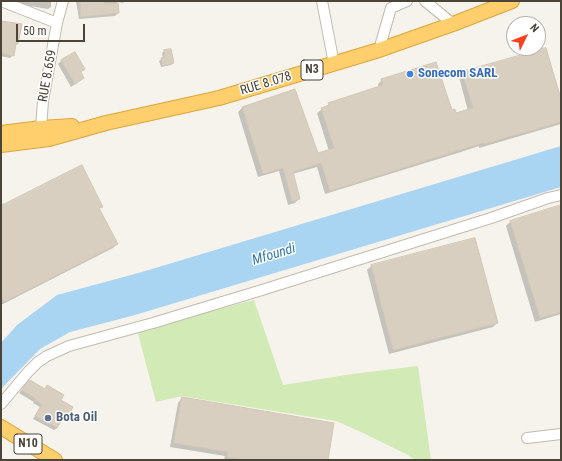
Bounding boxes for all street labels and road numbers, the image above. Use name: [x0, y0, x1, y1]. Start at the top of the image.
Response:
street label: RUE 8.659: [36, 49, 60, 103]
road number: N3: [301, 60, 323, 80]
street label: RUE 8.078: [239, 69, 293, 99]
road number: N10: [14, 434, 42, 454]

